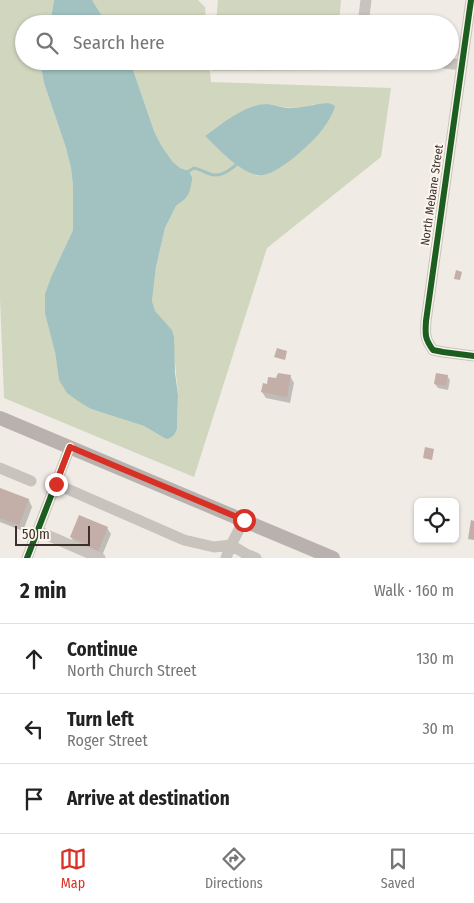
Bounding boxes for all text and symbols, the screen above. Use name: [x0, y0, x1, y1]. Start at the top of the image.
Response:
search box: [15, 15, 459, 70]
icon: search: [33, 29, 61, 57]
text: Search here: [73, 31, 165, 54]
street label: North Mebane Street: [418, 143, 446, 247]
route end: [45, 473, 68, 496]
map controls: [414, 498, 459, 543]
button: locate: [414, 498, 459, 543]
route start: [233, 509, 256, 532]
scale bar: [15, 523, 90, 546]
text: 50 m: [22, 526, 50, 543]
text: 2 min: [20, 578, 67, 604]
text: Walk · 160 m: [374, 581, 454, 600]
text: Continue: [67, 638, 138, 661]
icon: ahead: [20, 645, 48, 673]
text: 130 m: [416, 649, 454, 668]
text: North Church Street: [67, 661, 196, 680]
text: Turn left: [67, 708, 134, 731]
icon: left: [20, 715, 48, 743]
text: 30 m: [422, 719, 454, 738]
text: Roger Street: [67, 731, 148, 750]
icon: arrive: [20, 785, 48, 813]
text: Arrive at destination: [67, 787, 230, 810]
tab: Map: [59, 845, 87, 892]
tab: Directions: [205, 845, 263, 892]
tab: Saved: [381, 845, 415, 892]

